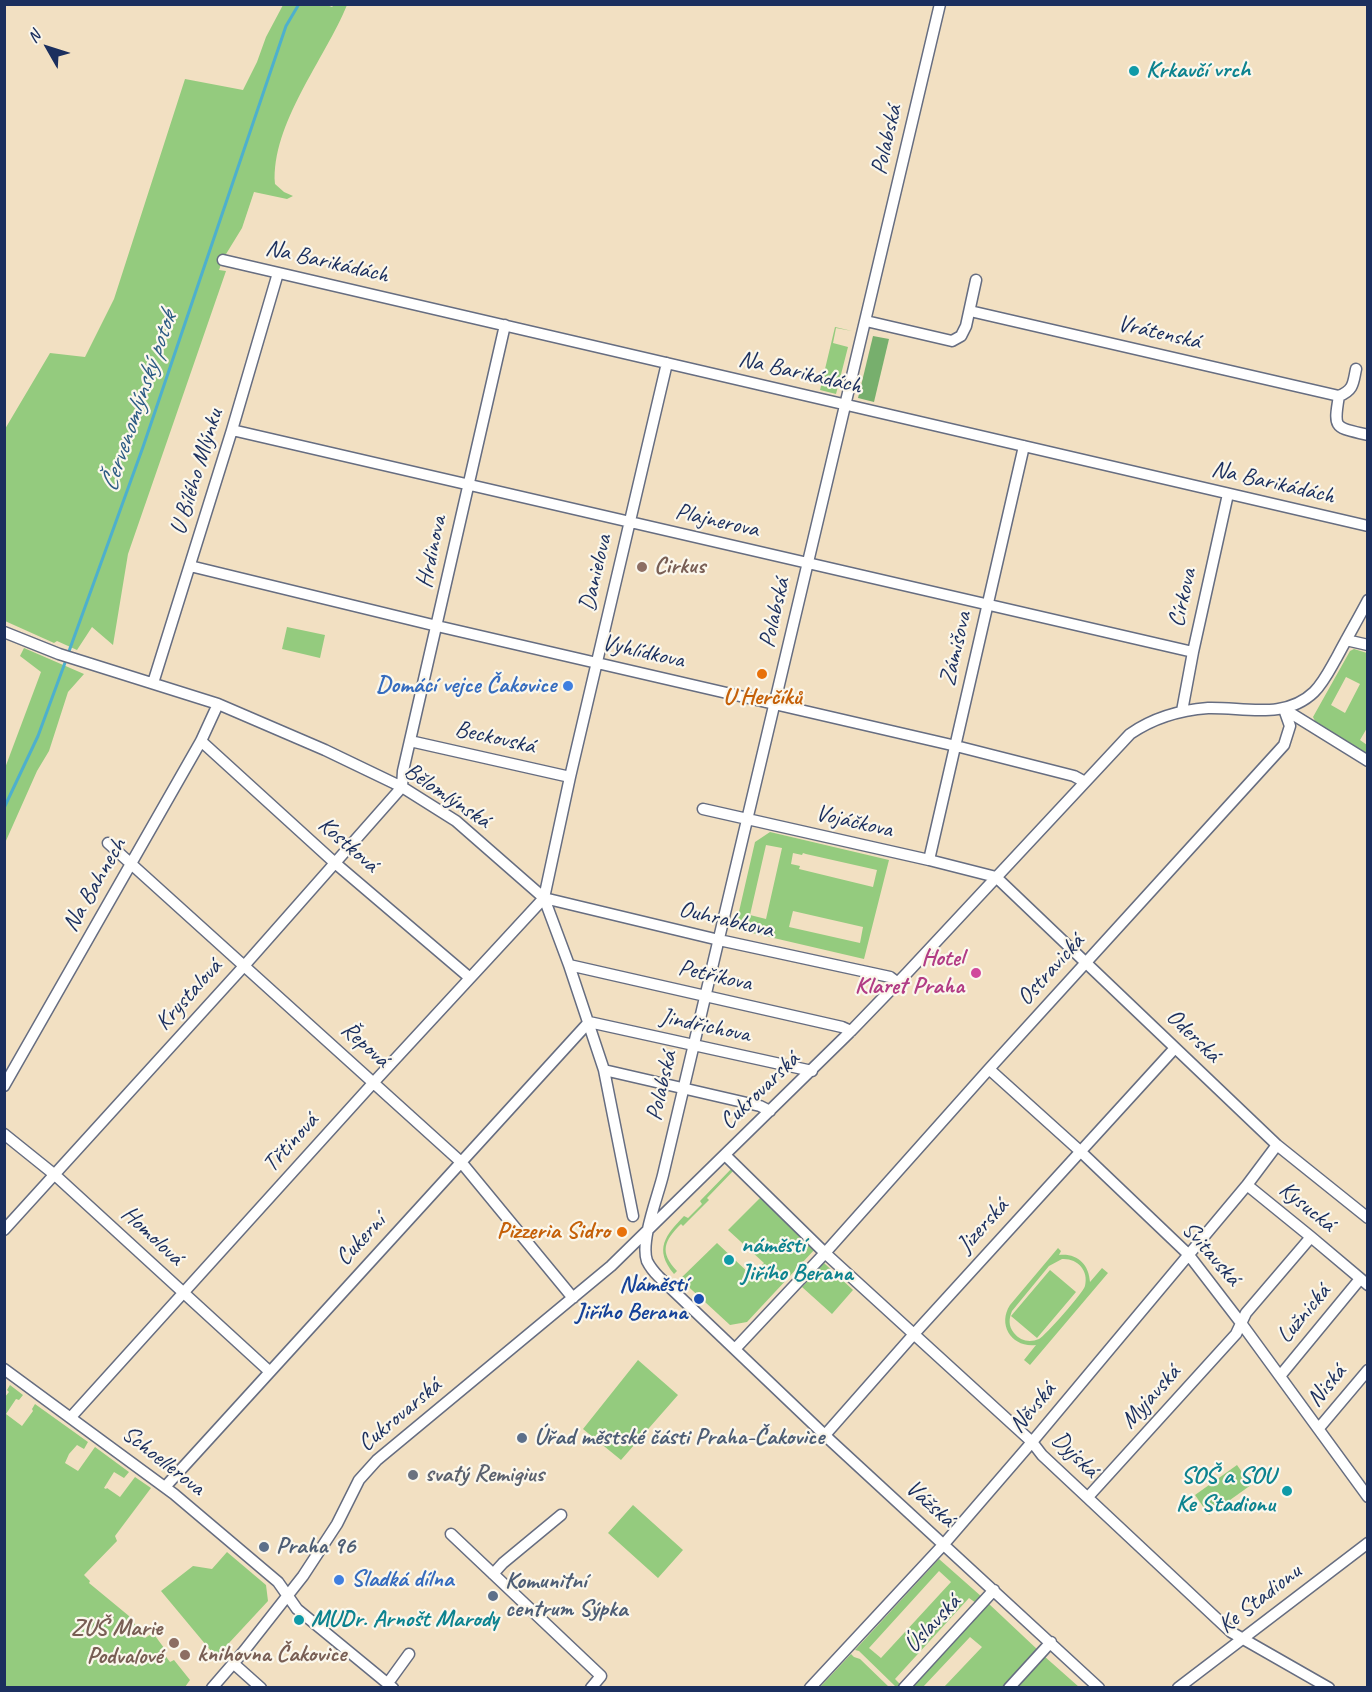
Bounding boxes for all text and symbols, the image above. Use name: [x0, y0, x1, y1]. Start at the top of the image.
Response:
north arrow: [18, 18, 78, 78]
text: N: [23, 27, 45, 47]
place label: Krkavčí vrch: [1146, 57, 1250, 85]
marker: Krkavčí vrch: [1127, 64, 1141, 78]
street label: Polabská: [865, 102, 909, 178]
street label: Na Barikádách: [263, 234, 391, 290]
water label: Červenomlýnský potok: [94, 308, 184, 496]
street label: Vrátenská: [1115, 309, 1203, 357]
street label: Na Barikádách: [736, 345, 864, 401]
street label: U Bílého Mlýnku: [164, 406, 230, 538]
street label: Na Barikádách: [1209, 455, 1337, 511]
street label: Plajnerova: [672, 497, 762, 545]
street label: Hrdinova: [410, 513, 454, 591]
street label: Danielova: [573, 532, 619, 614]
place label: Cirkus: [654, 553, 705, 581]
marker: Cirkus: [635, 560, 649, 574]
street label: Církova: [1162, 566, 1204, 630]
street label: Polabská: [753, 575, 797, 651]
street label: Zámišova: [934, 609, 978, 689]
street label: Vyhlídkova: [599, 629, 687, 675]
marker: U Herčíků: [755, 667, 769, 681]
place label: Domácí vejce Čakovice: [376, 672, 556, 700]
marker: Domácí vejce Čakovice: [561, 679, 575, 693]
place label: U Herčíků: [723, 684, 801, 712]
street label: Beckovská: [452, 715, 538, 761]
street label: Bělomlýnská: [398, 757, 496, 835]
street label: Vojáčkova: [813, 799, 895, 845]
street label: Kostková: [312, 811, 384, 879]
street label: Na Bahnech: [57, 833, 133, 937]
street label: Ouhrabkova: [676, 895, 776, 945]
street label: Ostravická: [1011, 928, 1091, 1012]
place label: Hotel Klaret Praha: [855, 945, 964, 1001]
street label: Krystalová: [149, 953, 229, 1037]
street label: Petříkova: [675, 954, 755, 998]
marker: Hotel Klaret Praha: [969, 966, 983, 980]
street label: Jindřichova: [657, 1002, 753, 1050]
street label: Oderská: [1160, 1003, 1226, 1069]
street label: Řepová: [335, 1016, 395, 1074]
street label: Cukrovarská: [714, 1046, 806, 1136]
street label: Polabská: [640, 1048, 684, 1124]
street label: Třtinová: [257, 1107, 325, 1179]
street label: Kysucká: [1273, 1175, 1341, 1239]
street label: Jizerská: [951, 1193, 1015, 1259]
street label: Homolová: [115, 1200, 189, 1272]
street label: Cukerní: [330, 1208, 392, 1272]
street label: Svitavská: [1175, 1216, 1247, 1292]
place label: Pizzeria Sidro: [497, 1218, 610, 1246]
marker: Pizzeria Sidro: [615, 1225, 629, 1239]
place label: náměstí Jiřího Berana: [741, 1232, 853, 1288]
marker: náměstí Jiřího Berana: [722, 1253, 736, 1267]
place label: Náměstí Jiřího Berana: [575, 1271, 687, 1327]
street label: Lužnická: [1271, 1278, 1337, 1350]
marker: Náměstí Jiřího Berana: [692, 1292, 706, 1306]
street label: Myjavská: [1115, 1359, 1187, 1435]
street label: Niská: [1301, 1359, 1353, 1413]
street label: Cukrovarská: [352, 1372, 448, 1458]
street label: Něvská: [1003, 1377, 1063, 1439]
street label: Schoellerova: [116, 1420, 210, 1502]
place label: Úřad městské části Praha-Čakovice: [534, 1424, 824, 1452]
street label: Dyjská: [1046, 1426, 1104, 1484]
marker: Úřad městské části Praha-Čakovice: [515, 1431, 529, 1445]
place label: svatý Remigius: [425, 1461, 544, 1489]
place label: SOŠ a SOU Ke Stadionu: [1176, 1463, 1275, 1519]
marker: svatý Remigius: [406, 1468, 420, 1482]
street label: Vážská: [899, 1474, 961, 1534]
marker: SOŠ a SOU Ke Stadionu: [1280, 1484, 1294, 1498]
place label: Praha 96: [276, 1533, 355, 1561]
marker: Praha 96: [257, 1540, 271, 1554]
street label: Ke Stadionu: [1213, 1558, 1307, 1640]
place label: Sladká dílna: [351, 1566, 453, 1594]
place label: Komunitní centrum Sýpka: [505, 1568, 628, 1624]
marker: Sladká dílna: [332, 1573, 346, 1587]
marker: Komunitní centrum Sýpka: [486, 1589, 500, 1603]
street label: Úslavská: [899, 1589, 967, 1659]
place label: MUDr. Arnošt Marody: [311, 1606, 499, 1634]
marker: MUDr. Arnošt Marody: [292, 1613, 306, 1627]
place label: ZUŠ Marie Podvalové: [71, 1615, 162, 1671]
marker: ZUŠ Marie Podvalové: [167, 1636, 181, 1650]
place label: knihovna Čakovice: [197, 1641, 346, 1669]
marker: knihovna Čakovice: [178, 1648, 192, 1662]

